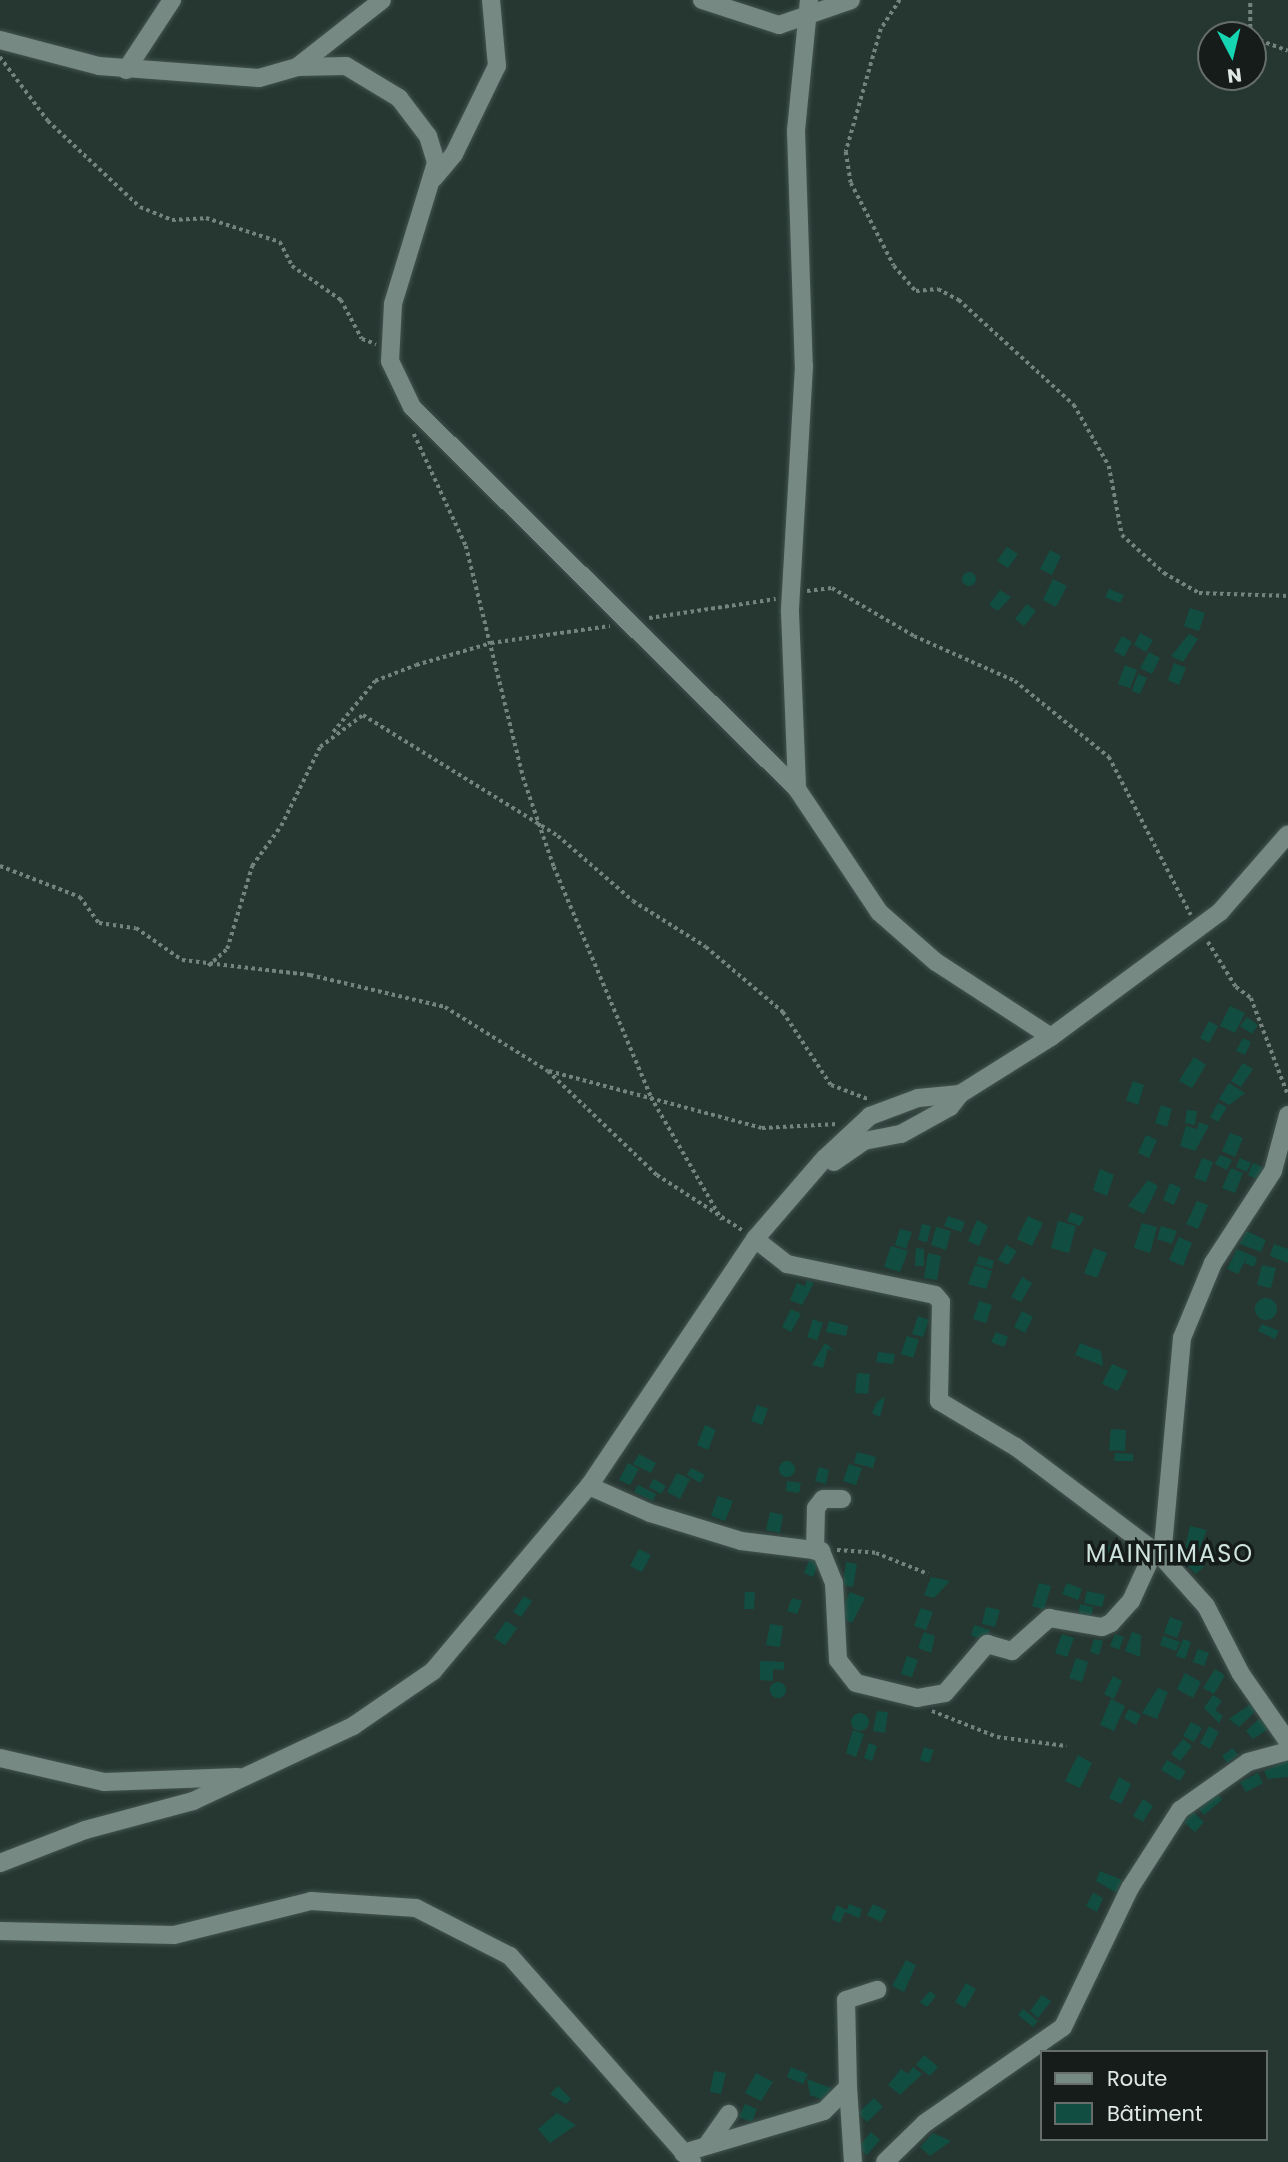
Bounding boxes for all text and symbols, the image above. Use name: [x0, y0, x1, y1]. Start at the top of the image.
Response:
north arrow: [1197, 21, 1267, 91]
text: N: [1226, 61, 1243, 90]
district label: MAINTIMASO: [1087, 1540, 1253, 1568]
legend: [1040, 2050, 1267, 2141]
text: Route: [1107, 2064, 1167, 2093]
text: Bâtiment: [1107, 2099, 1203, 2128]

